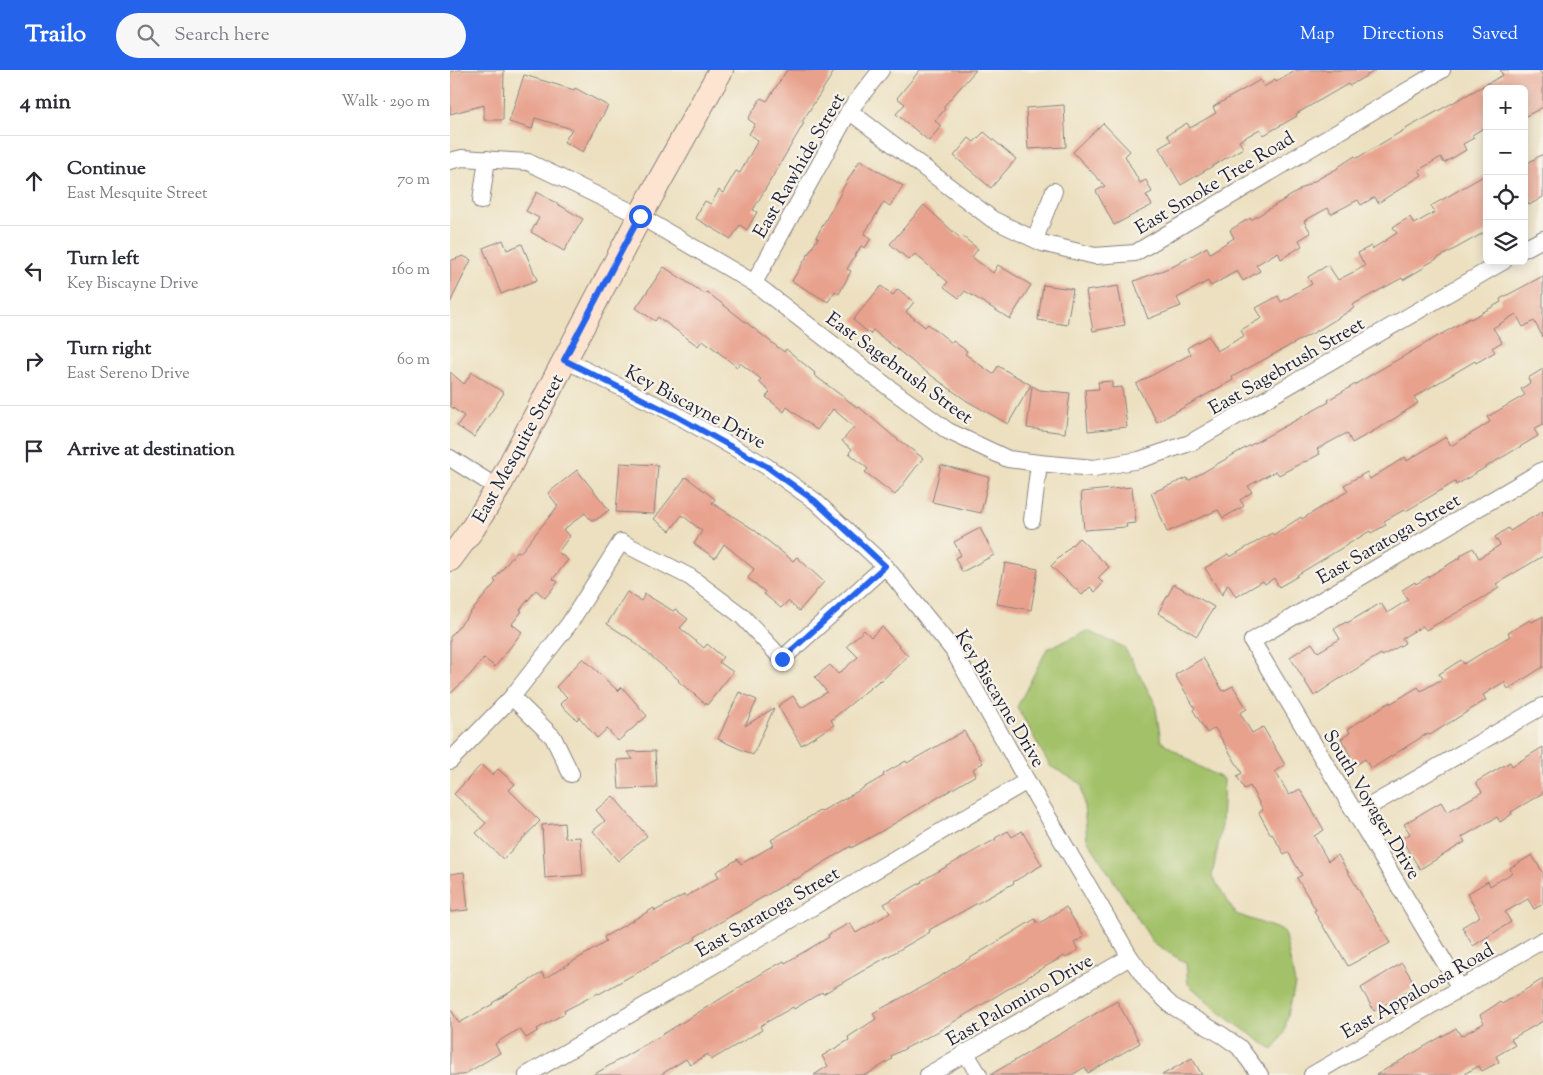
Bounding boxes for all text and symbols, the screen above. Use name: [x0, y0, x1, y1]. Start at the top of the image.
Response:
search box: [116, 13, 466, 58]
text: Trailo: [25, 18, 86, 52]
icon: search: [134, 21, 162, 49]
text: Search here: [174, 22, 270, 49]
text: Map: [1300, 22, 1335, 48]
text: Directions: [1363, 22, 1444, 48]
text: Saved: [1472, 22, 1518, 48]
map controls: [1483, 85, 1528, 265]
button: +: [1483, 85, 1528, 130]
text: 4 min: [20, 88, 71, 118]
street label: East Rawhide Street: [748, 88, 853, 244]
text: Walk · 290 m: [341, 91, 430, 114]
street label: East Smoke Tree Road: [1131, 126, 1300, 242]
button: −: [1483, 130, 1528, 175]
text: Continue: [67, 156, 146, 183]
icon: ahead: [20, 167, 48, 195]
text: 70 m: [397, 169, 430, 192]
button: locate: [1483, 175, 1528, 220]
text: East Mesquite Street: [67, 183, 208, 206]
route start: [629, 205, 652, 228]
button: layers: [1483, 220, 1528, 265]
text: Turn left: [67, 246, 139, 273]
icon: left: [20, 257, 48, 285]
text: 160 m: [392, 259, 430, 282]
text: Key Biscayne Drive: [67, 273, 198, 296]
street label: East Sagebrush Street: [819, 306, 978, 432]
street label: East Sagebrush Street: [1204, 311, 1371, 423]
text: Turn right: [67, 336, 151, 363]
icon: right: [20, 347, 48, 375]
text: 60 m: [397, 349, 430, 372]
street label: Key Biscayne Drive: [620, 360, 770, 457]
text: East Sereno Drive: [67, 363, 190, 386]
street label: East Mesquite Street: [467, 369, 572, 529]
icon: arrive: [20, 437, 48, 465]
text: Arrive at destination: [67, 437, 235, 464]
street label: East Saratoga Street: [1312, 488, 1466, 592]
street label: Key Biscayne Drive: [947, 625, 1051, 773]
route end: [771, 648, 794, 671]
street label: South Voyager Drive: [1315, 725, 1426, 885]
street label: East Saratoga Street: [691, 861, 845, 965]
street label: East Appaloosa Road: [1337, 937, 1500, 1047]
street label: East Palomino Drive: [942, 948, 1099, 1054]

